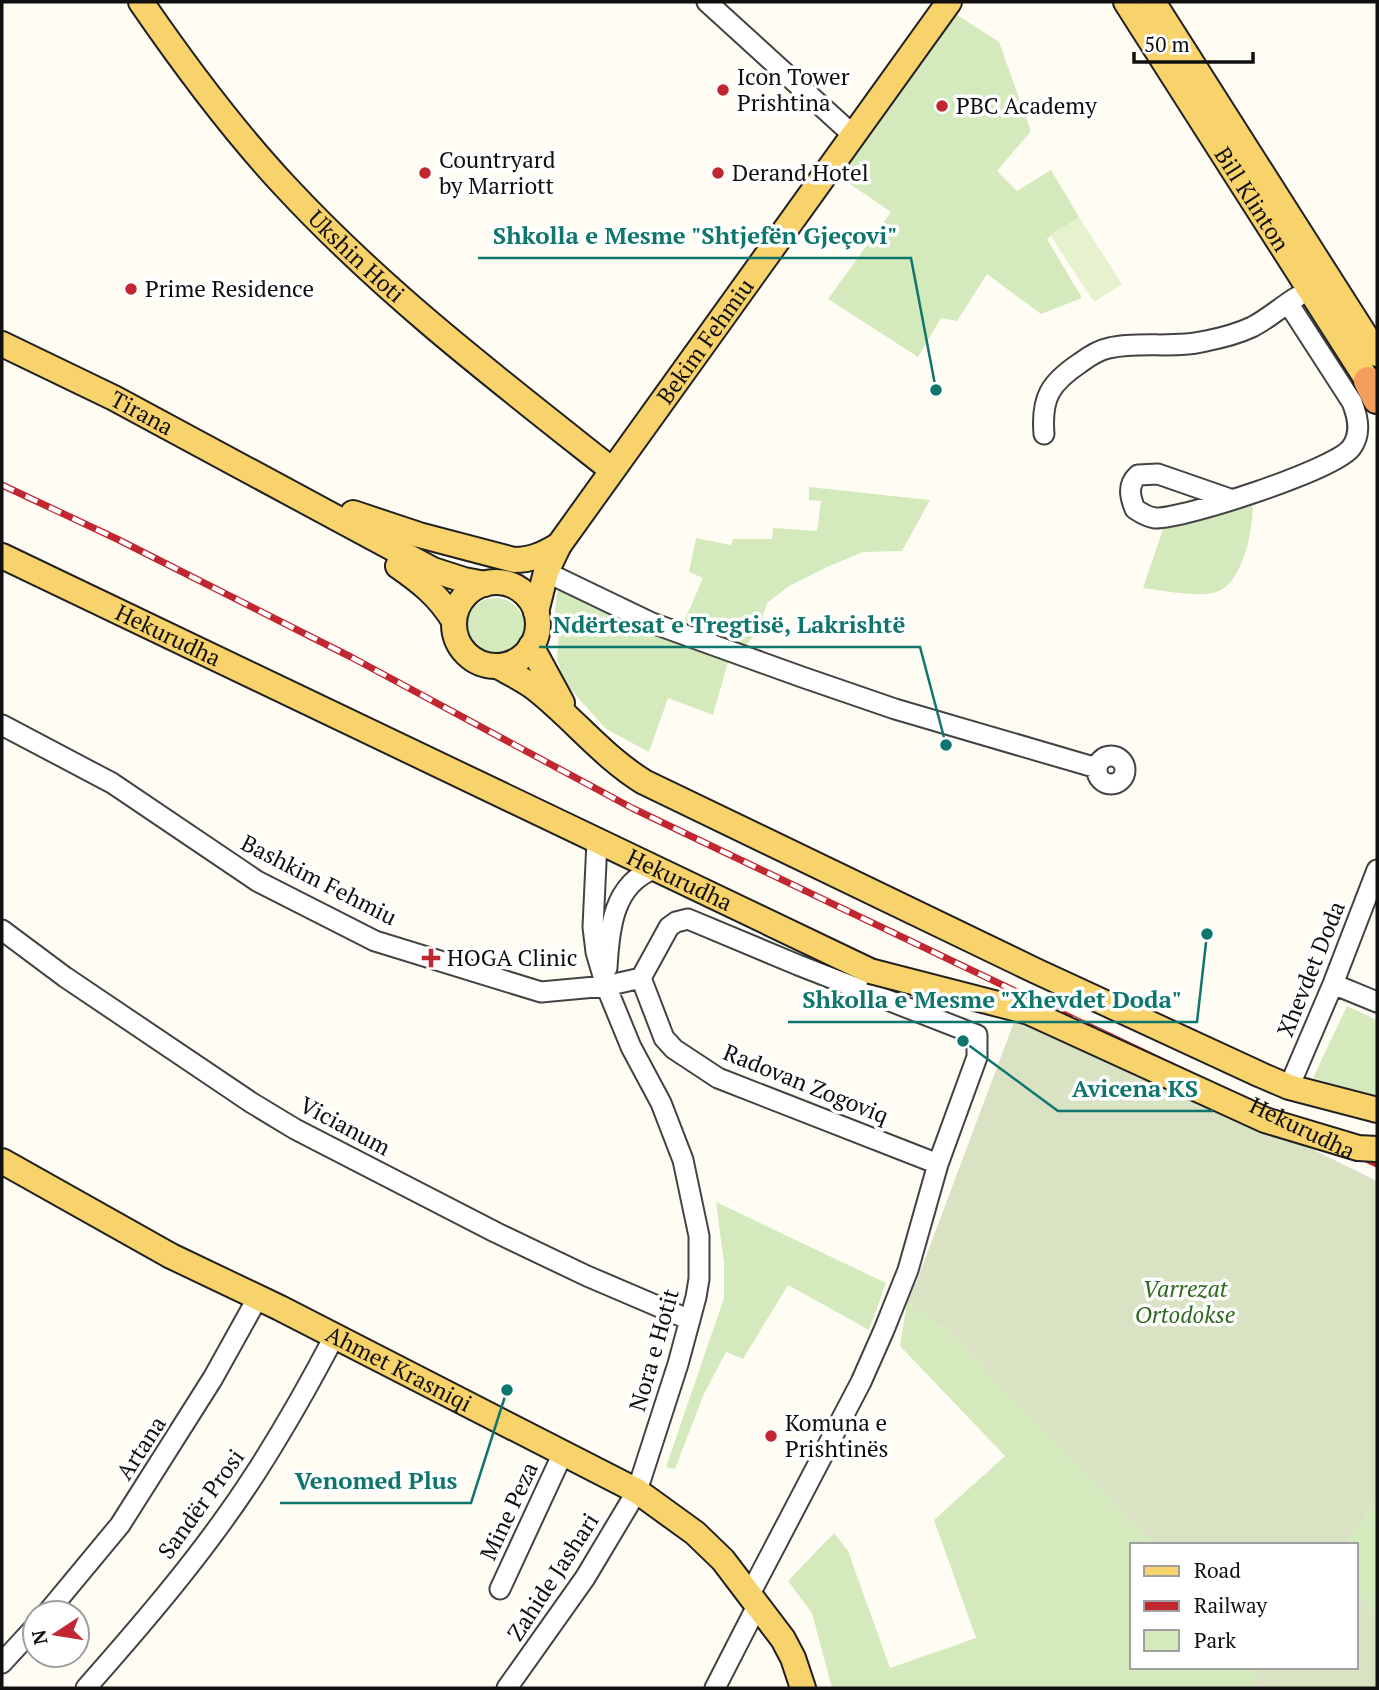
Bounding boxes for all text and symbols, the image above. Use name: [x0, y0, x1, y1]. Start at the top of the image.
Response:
scale bar: [1134, 21, 1253, 65]
text: 50 m: [1144, 30, 1190, 58]
place label: Icon Tower Prishtina: [737, 61, 850, 118]
marker: Icon Tower Prishtina: [715, 82, 731, 98]
place label: PBC Academy: [956, 90, 1097, 121]
marker: PBC Academy: [934, 98, 950, 114]
street label: Bill Klinton: [1208, 141, 1297, 257]
place label: Countryard by Marriott: [439, 144, 556, 201]
place label: Derand Hotel: [732, 157, 869, 188]
marker: Countryard by Marriott: [417, 165, 433, 181]
marker: Derand Hotel: [710, 165, 726, 181]
street label: Ukshin Hoti: [301, 203, 411, 309]
callout: Shkolla e Mesme "Shtjefën Gjeçovi": [478, 213, 911, 258]
text: Shkolla e Mesme "Shtjefën Gjeçovi": [493, 219, 897, 251]
street label: Bekim Fehmiu: [649, 272, 761, 410]
place label: Prime Residence: [145, 273, 314, 304]
marker: Prime Residence: [123, 281, 139, 297]
street label: Tirana: [105, 383, 179, 442]
street label: Hekurudha: [110, 596, 226, 674]
callout: Ndërtesat e Tregtisë, Lakrishtë: [539, 602, 920, 647]
text: Ndërtesat e Tregtisë, Lakrishtë: [553, 608, 905, 640]
street label: Bashkim Fehmiu: [236, 827, 402, 932]
street label: Hekurudha: [622, 841, 738, 918]
street label: Xhevdet Doda: [1269, 896, 1352, 1041]
place label: HOGA Clinic: [447, 942, 577, 973]
marker: HOGA Clinic: [421, 948, 441, 968]
callout: Shkolla e Mesme "Xhevdet Doda": [788, 977, 1197, 1022]
text: Shkolla e Mesme "Xhevdet Doda": [802, 983, 1182, 1015]
street label: Radovan Zogoviq: [719, 1036, 894, 1131]
callout: Avicena KS: [1058, 1066, 1213, 1111]
text: Avicena KS: [1072, 1072, 1198, 1104]
street label: Vicianum: [294, 1089, 396, 1162]
street label: Hekurudha: [1245, 1089, 1361, 1166]
park label: Varrezat Ortodokse: [1135, 1273, 1235, 1330]
street label: Nora e Hotit: [621, 1285, 686, 1415]
street label: Ahmet Krasniqi: [321, 1318, 477, 1419]
place label: Komuna e Prishtinës: [785, 1407, 889, 1464]
street label: Artana: [109, 1410, 173, 1486]
marker: Komuna e Prishtinës: [763, 1428, 779, 1444]
street label: Sandër Prosi: [150, 1443, 251, 1565]
street label: Mine Peza: [472, 1456, 545, 1565]
callout: Venomed Plus: [280, 1458, 471, 1503]
text: Venomed Plus: [295, 1464, 458, 1496]
street label: Zahide Jashari: [500, 1507, 605, 1647]
legend: [1130, 1543, 1358, 1669]
text: Road: [1194, 1556, 1241, 1584]
text: Railway: [1194, 1591, 1268, 1619]
north arrow: [21, 1599, 91, 1669]
text: Park: [1194, 1626, 1236, 1654]
text: N: [25, 1627, 53, 1647]

